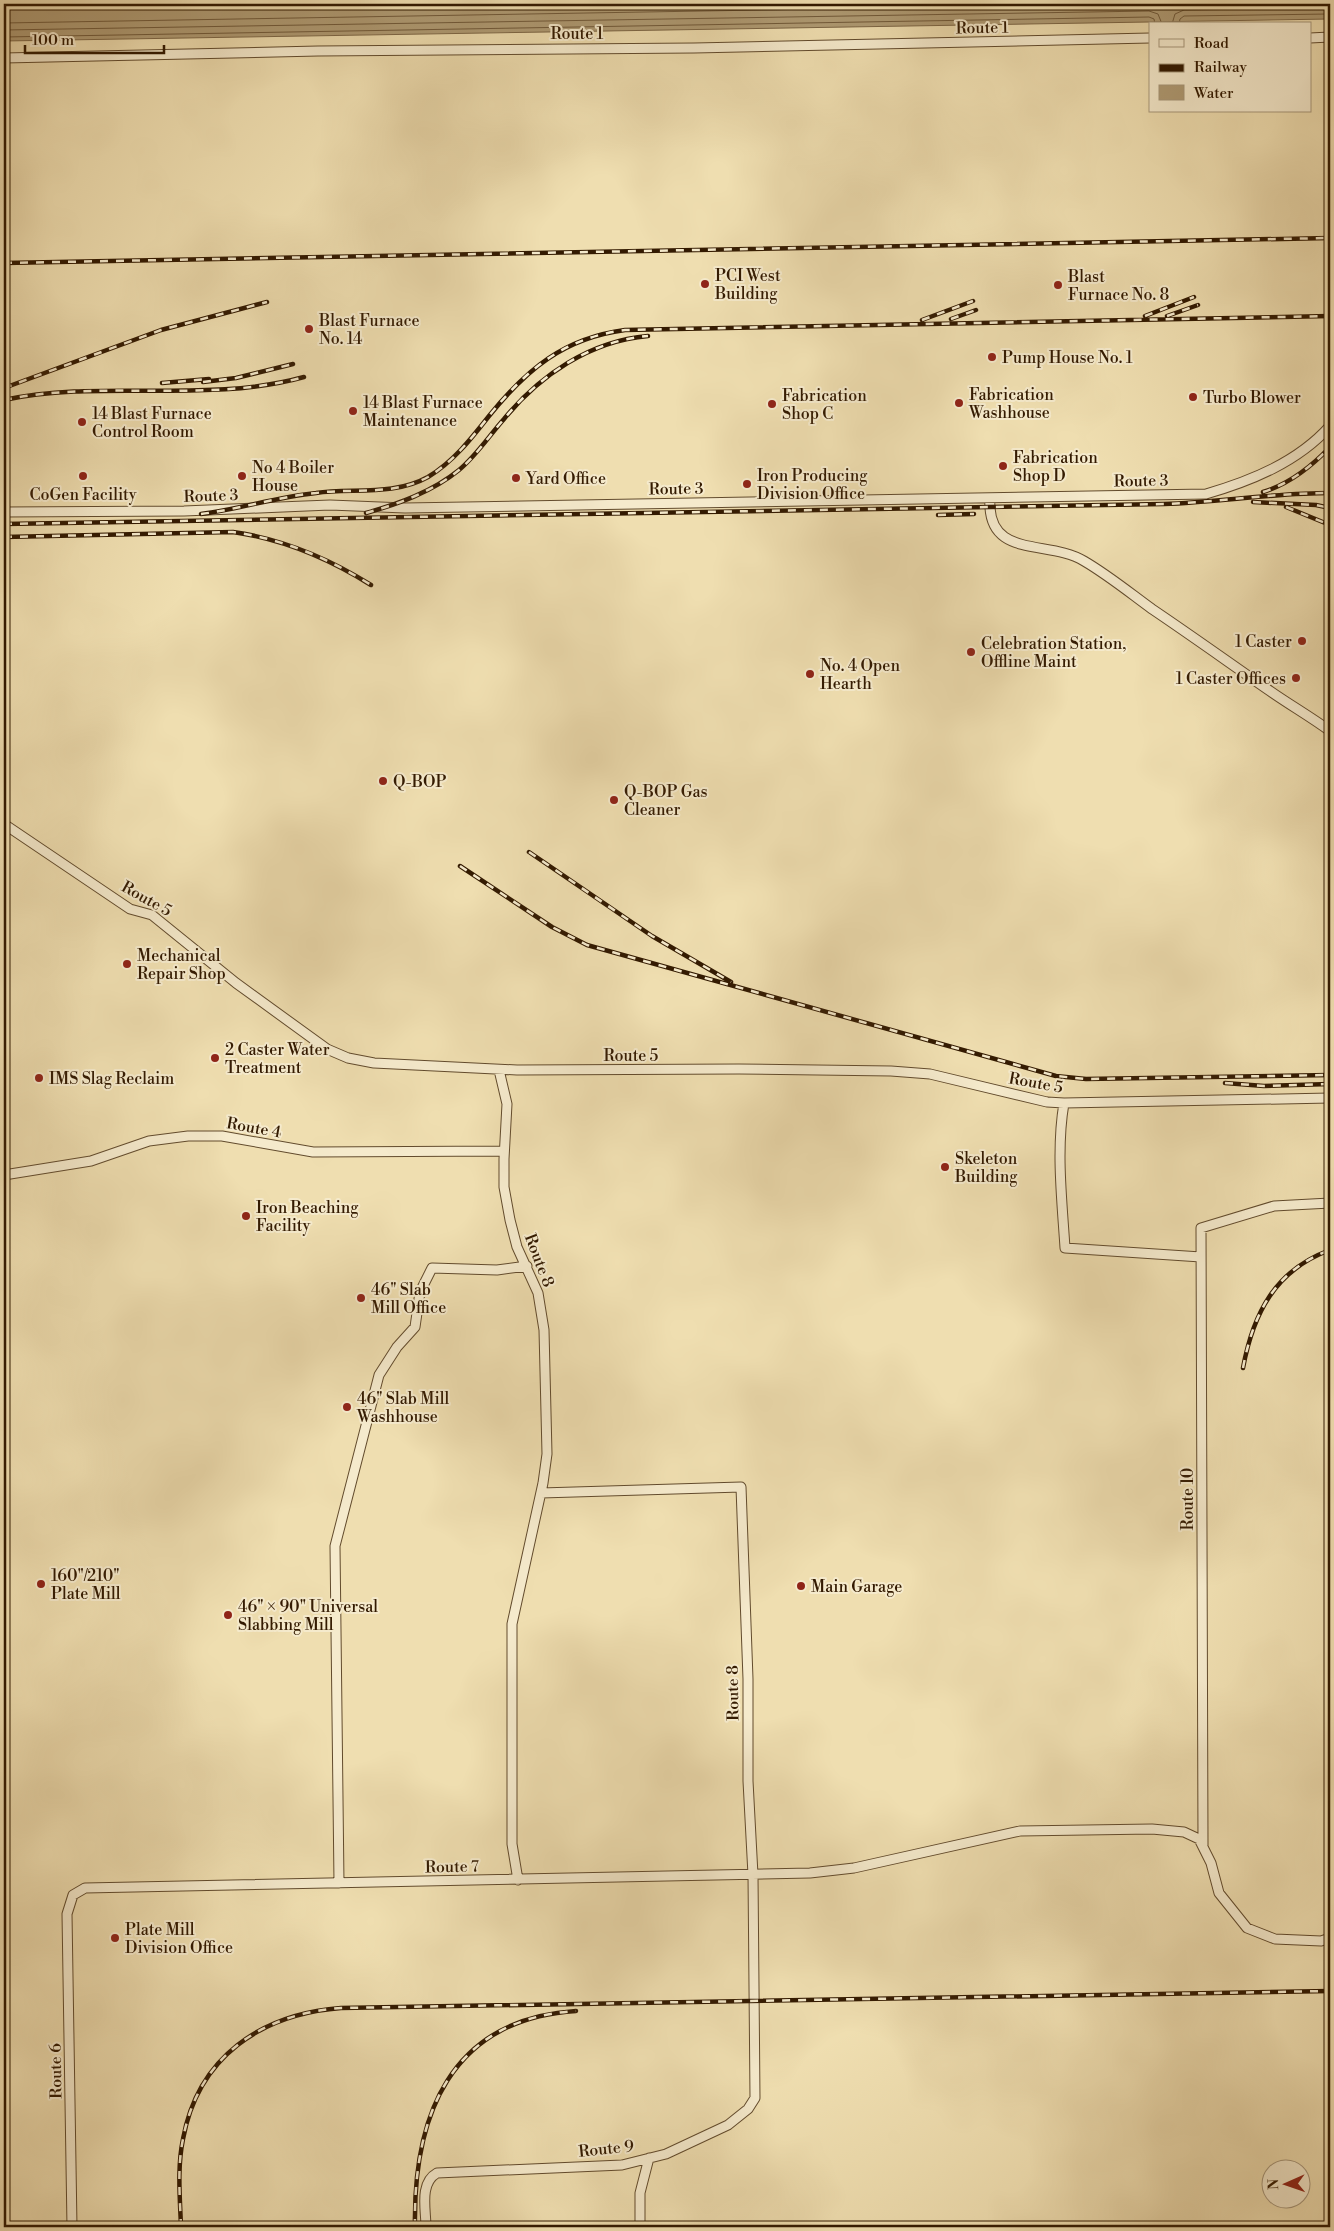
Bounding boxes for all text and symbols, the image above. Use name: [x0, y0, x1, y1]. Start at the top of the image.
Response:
street label: Route 1: [955, 18, 1009, 38]
scale bar: [25, 22, 164, 54]
legend: [1149, 22, 1312, 112]
street label: Route 1: [551, 24, 604, 44]
text: 100 m: [32, 31, 74, 50]
text: Road: [1194, 34, 1229, 53]
text: Railway: [1194, 58, 1248, 77]
text: Water: [1193, 84, 1234, 103]
place label: PCI West Building: [714, 266, 781, 304]
place label: Blast Furnace No. 8: [1067, 267, 1170, 305]
marker: PCI West Building: [699, 278, 711, 290]
marker: Blast Furnace No. 8: [1052, 279, 1064, 291]
place label: Blast Furnace No. 14: [318, 311, 420, 349]
marker: Blast Furnace No. 14: [303, 323, 315, 335]
place label: Pump House No. 1: [1002, 348, 1133, 368]
marker: Pump House No. 1: [986, 351, 998, 363]
place label: Fabrication Washhouse: [968, 385, 1054, 423]
place label: Fabrication Shop C: [782, 386, 867, 424]
place label: Turbo Blower: [1203, 388, 1301, 408]
marker: Turbo Blower: [1187, 391, 1199, 403]
place label: 14 Blast Furnace Maintenance: [363, 393, 483, 431]
marker: Fabrication Washhouse: [953, 397, 965, 409]
marker: Fabrication Shop C: [766, 398, 778, 410]
place label: 14 Blast Furnace Control Room: [92, 404, 212, 442]
marker: 14 Blast Furnace Maintenance: [347, 405, 359, 417]
marker: 14 Blast Furnace Control Room: [76, 416, 88, 428]
place label: Fabrication Shop D: [1013, 448, 1098, 486]
place label: No 4 Boiler House: [252, 458, 334, 496]
marker: Fabrication Shop D: [997, 460, 1009, 472]
place label: Iron Producing Division Office: [757, 466, 868, 504]
place label: Yard Office: [525, 469, 606, 489]
marker: CoGen Facility: [77, 470, 89, 482]
marker: No 4 Boiler House: [236, 470, 248, 482]
street label: Route 3: [1113, 471, 1169, 491]
marker: Yard Office: [510, 472, 522, 484]
marker: Iron Producing Division Office: [741, 478, 753, 490]
street label: Route 3: [648, 479, 704, 499]
place label: CoGen Facility: [30, 485, 137, 505]
street label: Route 3: [183, 485, 239, 507]
place label: 1 Caster: [1235, 632, 1292, 652]
place label: Celebration Station, Offline Maint: [981, 634, 1126, 672]
marker: 1 Caster: [1296, 635, 1308, 647]
marker: Celebration Station, Offline Maint: [965, 646, 977, 658]
place label: No. 4 Open Hearth: [820, 656, 900, 694]
marker: No. 4 Open Hearth: [804, 668, 816, 680]
place label: 1 Caster Offices: [1176, 669, 1286, 689]
marker: 1 Caster Offices: [1290, 672, 1302, 684]
place label: Q-BOP: [393, 772, 446, 792]
marker: Q-BOP: [377, 775, 389, 787]
place label: Q-BOP Gas Cleaner: [624, 782, 708, 820]
marker: Q-BOP Gas Cleaner: [608, 794, 620, 806]
street label: Route 5: [118, 877, 175, 921]
place label: Mechanical Repair Shop: [137, 946, 226, 984]
marker: Mechanical Repair Shop: [121, 958, 133, 970]
place label: 2 Caster Water Treatment: [225, 1040, 330, 1078]
street label: Route 5: [604, 1046, 659, 1066]
marker: 2 Caster Water Treatment: [209, 1052, 221, 1064]
street label: Route 5: [1007, 1068, 1065, 1098]
place label: IMS Slag Reclaim: [49, 1069, 174, 1089]
marker: IMS Slag Reclaim: [33, 1072, 45, 1084]
street label: Route 4: [225, 1113, 283, 1143]
place label: Skeleton Building: [954, 1149, 1018, 1187]
marker: Skeleton Building: [939, 1161, 951, 1173]
place label: Iron Beaching Facility: [256, 1198, 359, 1236]
marker: Iron Beaching Facility: [240, 1210, 252, 1222]
street label: Route 8: [520, 1231, 558, 1290]
place label: 46" Slab Mill Office: [371, 1280, 446, 1318]
marker: 46" Slab Mill Office: [355, 1292, 367, 1304]
place label: 46" Slab Mill Washhouse: [356, 1389, 449, 1427]
marker: 46" Slab Mill Washhouse: [341, 1401, 353, 1413]
street label: Route 10: [1178, 1468, 1198, 1530]
place label: 160"/210" Plate Mill: [51, 1566, 121, 1604]
place label: Main Garage: [811, 1577, 902, 1597]
marker: 160"/210" Plate Mill: [35, 1578, 47, 1590]
marker: Main Garage: [795, 1580, 807, 1592]
place label: 46" × 90" Universal Slabbing Mill: [238, 1597, 378, 1635]
marker: 46" × 90" Universal Slabbing Mill: [222, 1609, 234, 1621]
street label: Route 8: [723, 1665, 743, 1721]
street label: Route 7: [425, 1857, 479, 1877]
place label: Plate Mill Division Office: [125, 1920, 233, 1958]
marker: Plate Mill Division Office: [109, 1932, 121, 1944]
street label: Route 6: [46, 2043, 66, 2099]
street label: Route 9: [577, 2136, 635, 2162]
north arrow: [1262, 2158, 1312, 2208]
text: N: [1265, 2179, 1283, 2190]

